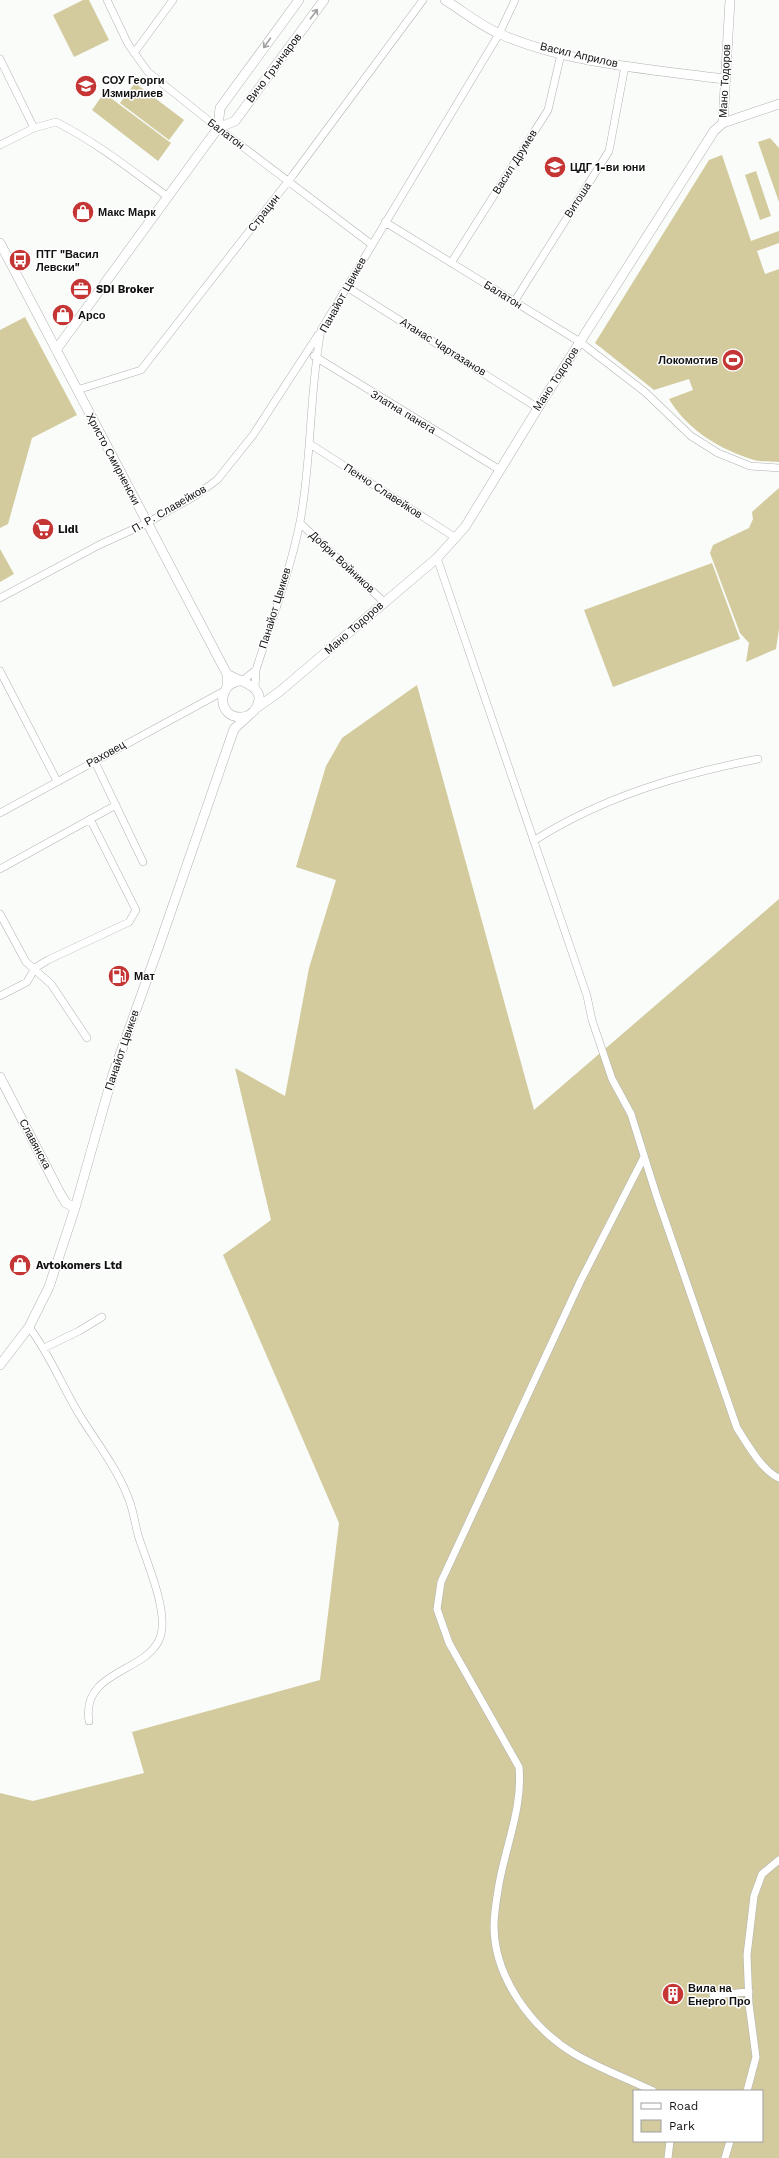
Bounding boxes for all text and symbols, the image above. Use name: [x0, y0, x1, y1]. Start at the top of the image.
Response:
one-way arrow: [309, 9, 318, 20]
street label: Вичо Грънчаров: [244, 31, 304, 105]
one-way arrow: [263, 37, 271, 48]
street label: Васил Априлов: [539, 40, 619, 70]
street label: Мано Тодоров: [717, 44, 733, 118]
school or university icon: СОУ Георги Измирлиев: [73, 73, 99, 99]
place label: СОУ Георги Измирлиев: [102, 74, 165, 100]
street label: Балатон: [205, 116, 247, 152]
street label: Васил Друмев: [490, 127, 540, 197]
school or university icon: ЦДГ 1-ви юни: [542, 154, 568, 180]
place label: ЦДГ 1-ви юни: [570, 161, 645, 174]
street label: Витоша: [562, 179, 595, 220]
street label: Страцин: [245, 192, 283, 234]
shop icon: Макс Марк: [70, 199, 96, 225]
place label: Макс Марк: [98, 206, 156, 219]
bus stop icon: ПТГ "Васил Левски": [7, 247, 33, 273]
place label: ПТГ "Васил Левски": [36, 248, 99, 274]
street label: Панайот Цвикев: [317, 255, 369, 335]
office icon: SDI Broker: [68, 276, 94, 302]
street label: Балатон: [481, 278, 525, 312]
place label: SDI Broker: [96, 283, 154, 296]
shop icon: Арсо: [50, 302, 76, 328]
place label: Арсо: [78, 309, 106, 322]
street label: Атанас Чартазанов: [398, 315, 489, 379]
street label: Мано Тодоров: [530, 344, 582, 413]
sports icon: Локомотив: [720, 347, 746, 373]
place label: Локомотив: [658, 354, 718, 367]
street label: Златна панега: [368, 387, 439, 437]
street label: Христо Смирненски: [83, 411, 143, 507]
street label: Пенчо Славейков: [341, 461, 425, 521]
street label: П. Р. Славейков: [129, 482, 209, 536]
supermarket icon: Lidl: [30, 516, 56, 542]
place label: Lidl: [58, 523, 79, 536]
street label: Добри Войников: [307, 528, 378, 596]
street label: Панайот Цвикев: [256, 566, 294, 650]
street label: Мано Тодоров: [322, 599, 386, 657]
street label: Раховец: [84, 738, 128, 770]
fuel station icon: Мат: [106, 963, 132, 989]
place label: Мат: [134, 970, 155, 983]
street label: Панайот Цвикев: [102, 1008, 142, 1092]
street label: Славянска: [16, 1117, 54, 1172]
shop icon: Avtokomers Ltd: [7, 1252, 33, 1278]
place label: Avtokomers Ltd: [36, 1259, 122, 1272]
building icon: Вила на Енерго Про: [660, 1981, 686, 2007]
place label: Вила на Енерго Про: [688, 1982, 751, 2008]
legend: [633, 2090, 763, 2142]
text: Road: [669, 2099, 698, 2113]
text: Park: [669, 2119, 695, 2133]

